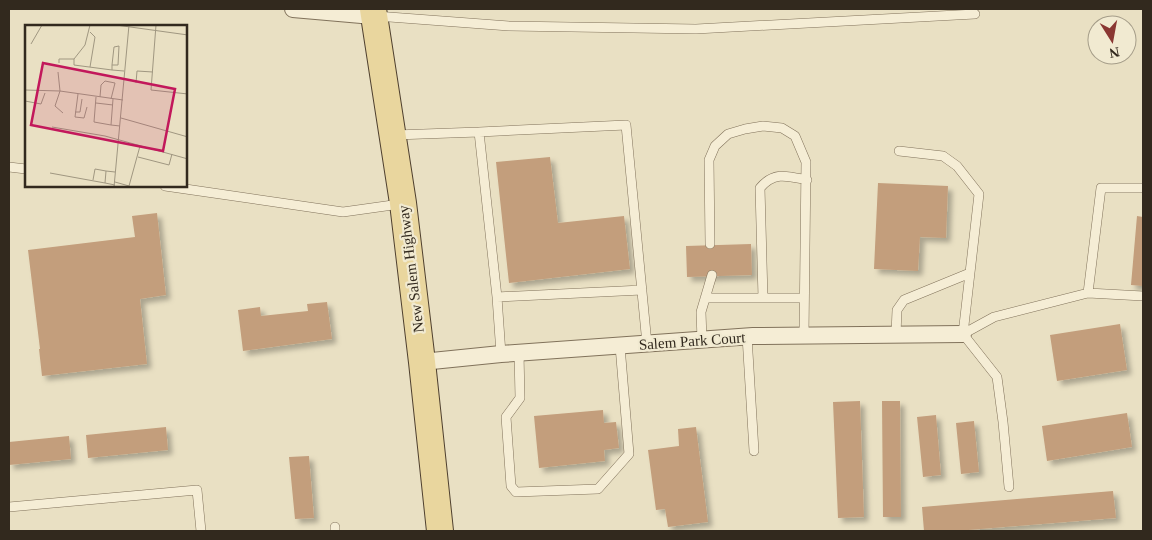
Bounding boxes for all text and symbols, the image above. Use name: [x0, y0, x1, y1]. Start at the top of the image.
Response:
north arrow: [1087, 15, 1137, 65]
inset map: [25, 25, 188, 188]
text: N: [1108, 44, 1121, 61]
street label: New Salem Highway: [395, 204, 427, 334]
street label: Salem Park Court: [638, 329, 747, 353]

